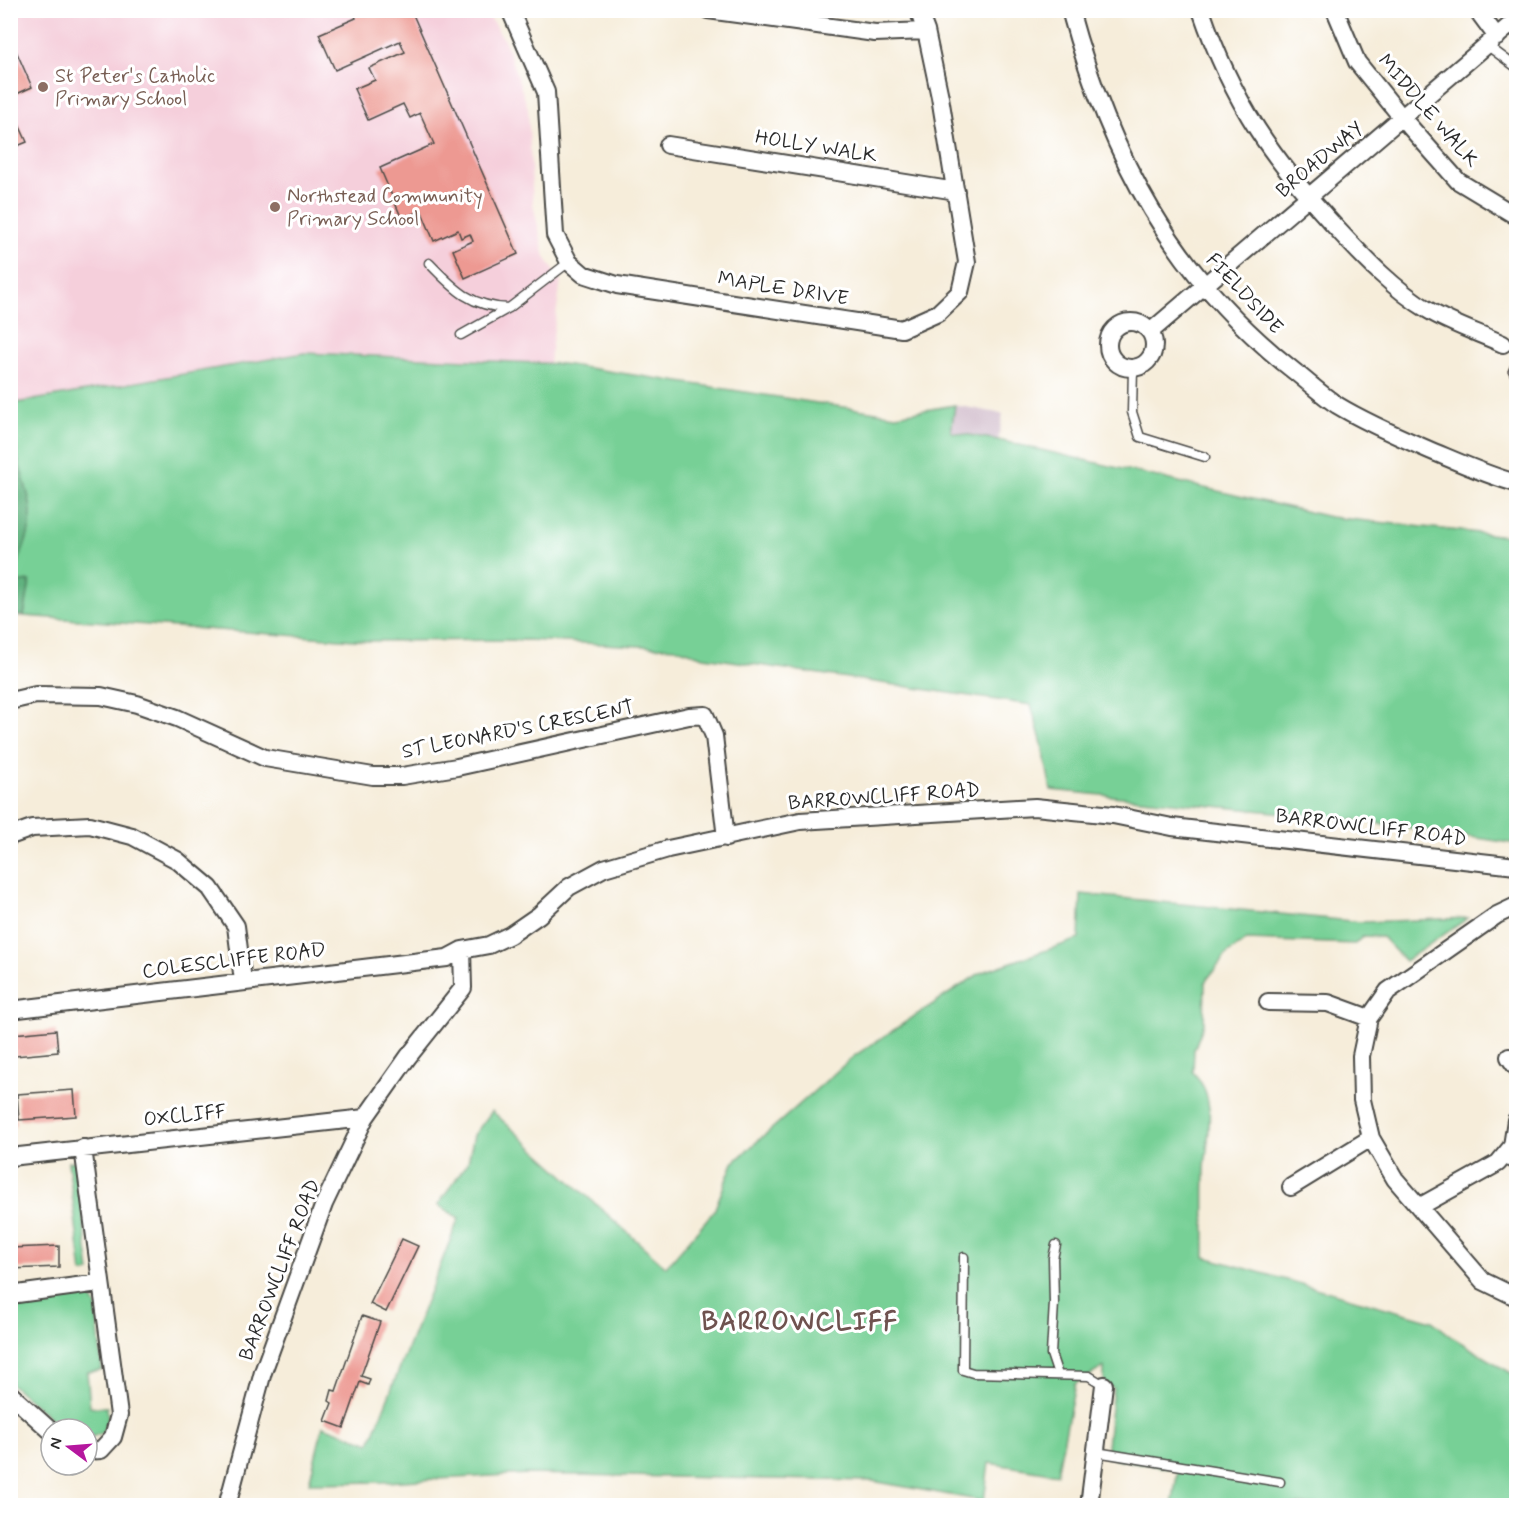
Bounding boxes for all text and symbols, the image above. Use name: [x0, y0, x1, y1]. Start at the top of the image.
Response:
street label: MIDDLE WALK: [1371, 49, 1485, 173]
place label: St Peter's Catholic Primary School: [55, 63, 215, 113]
marker: St Peter's Catholic Primary School: [36, 80, 50, 94]
street label: BROADWAY: [1271, 116, 1369, 204]
street label: HOLLY WALK: [753, 124, 879, 170]
place label: Northstead Community Primary School: [287, 183, 483, 233]
marker: Northstead Community Primary School: [268, 200, 282, 214]
street label: FIELDSIDE: [1199, 247, 1289, 341]
street label: MAPLE DRIVE: [716, 265, 850, 313]
street label: ST LEONARD'S CRESCENT: [400, 694, 636, 766]
street label: BARROWCLIFF ROAD: [787, 777, 981, 817]
street label: BARROWCLIFF ROAD: [1274, 803, 1468, 853]
street label: COLESCLIFFE ROAD: [141, 936, 327, 986]
street label: OXCLIFF: [142, 1098, 228, 1134]
street label: BARROWCLIFF ROAD: [233, 1175, 327, 1365]
district label: BARROWCLIFF: [701, 1306, 899, 1340]
north arrow: [39, 1417, 99, 1477]
text: N: [44, 1435, 68, 1451]

